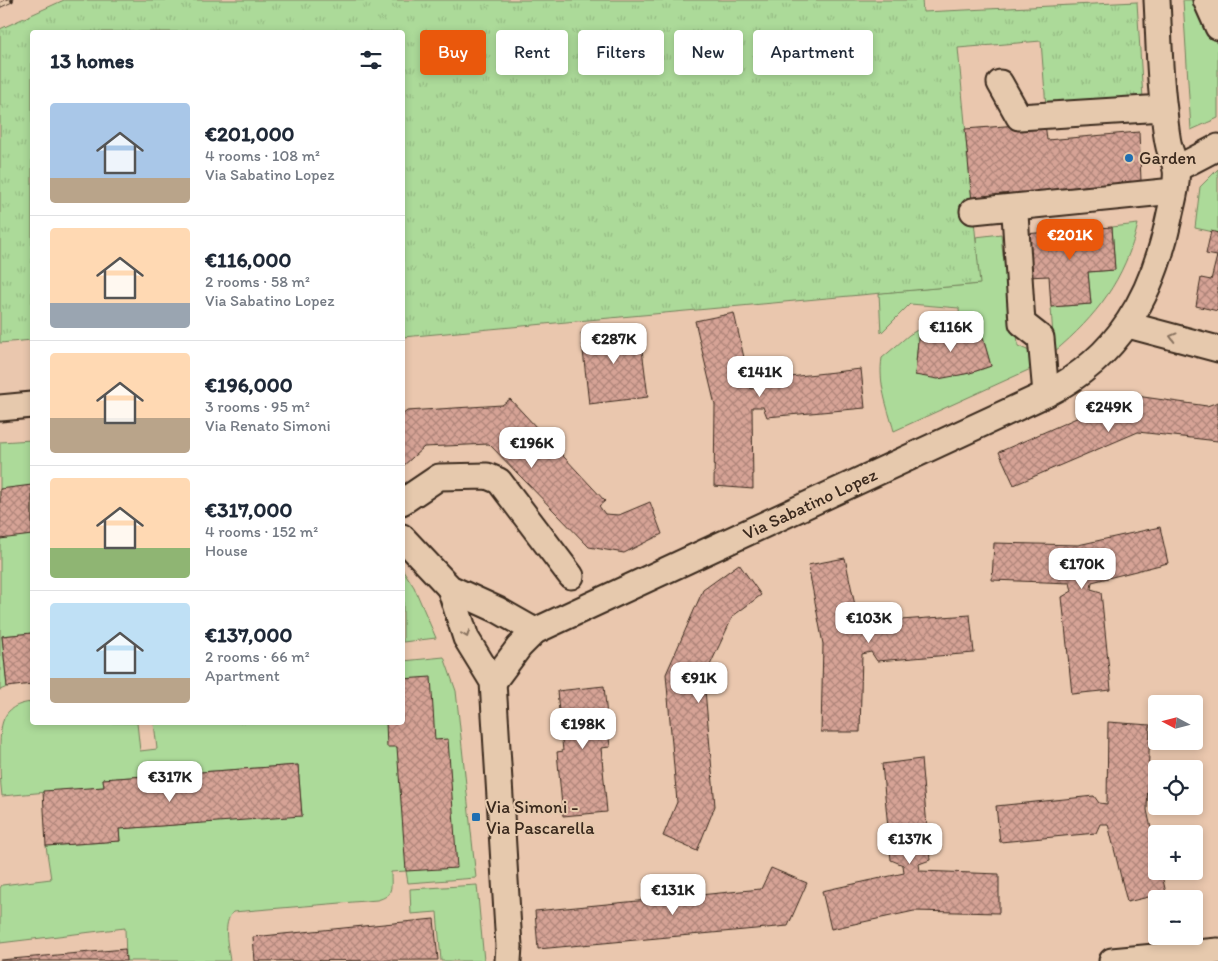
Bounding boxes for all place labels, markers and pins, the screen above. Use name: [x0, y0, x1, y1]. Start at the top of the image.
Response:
place label: Garden: [1139, 147, 1196, 169]
marker: Garden: [1123, 152, 1135, 164]
pin: €201K: [1035, 218, 1105, 261]
pin: €116K: [916, 310, 986, 353]
pin: €287K: [579, 322, 649, 365]
pin: €141K: [725, 356, 795, 398]
pin: €249K: [1074, 390, 1144, 433]
pin: €196K: [497, 426, 567, 469]
pin: €170K: [1047, 548, 1117, 590]
pin: €103K: [834, 602, 904, 644]
pin: €91K: [669, 662, 729, 704]
pin: €198K: [548, 708, 618, 750]
pin: €317K: [135, 760, 205, 803]
place label: Via Simoni - Via Pascarella: [486, 796, 595, 839]
marker: Via Simoni - Via Pascarella: [470, 811, 482, 823]
pin: €137K: [875, 822, 945, 865]
pin: €131K: [638, 874, 708, 916]

